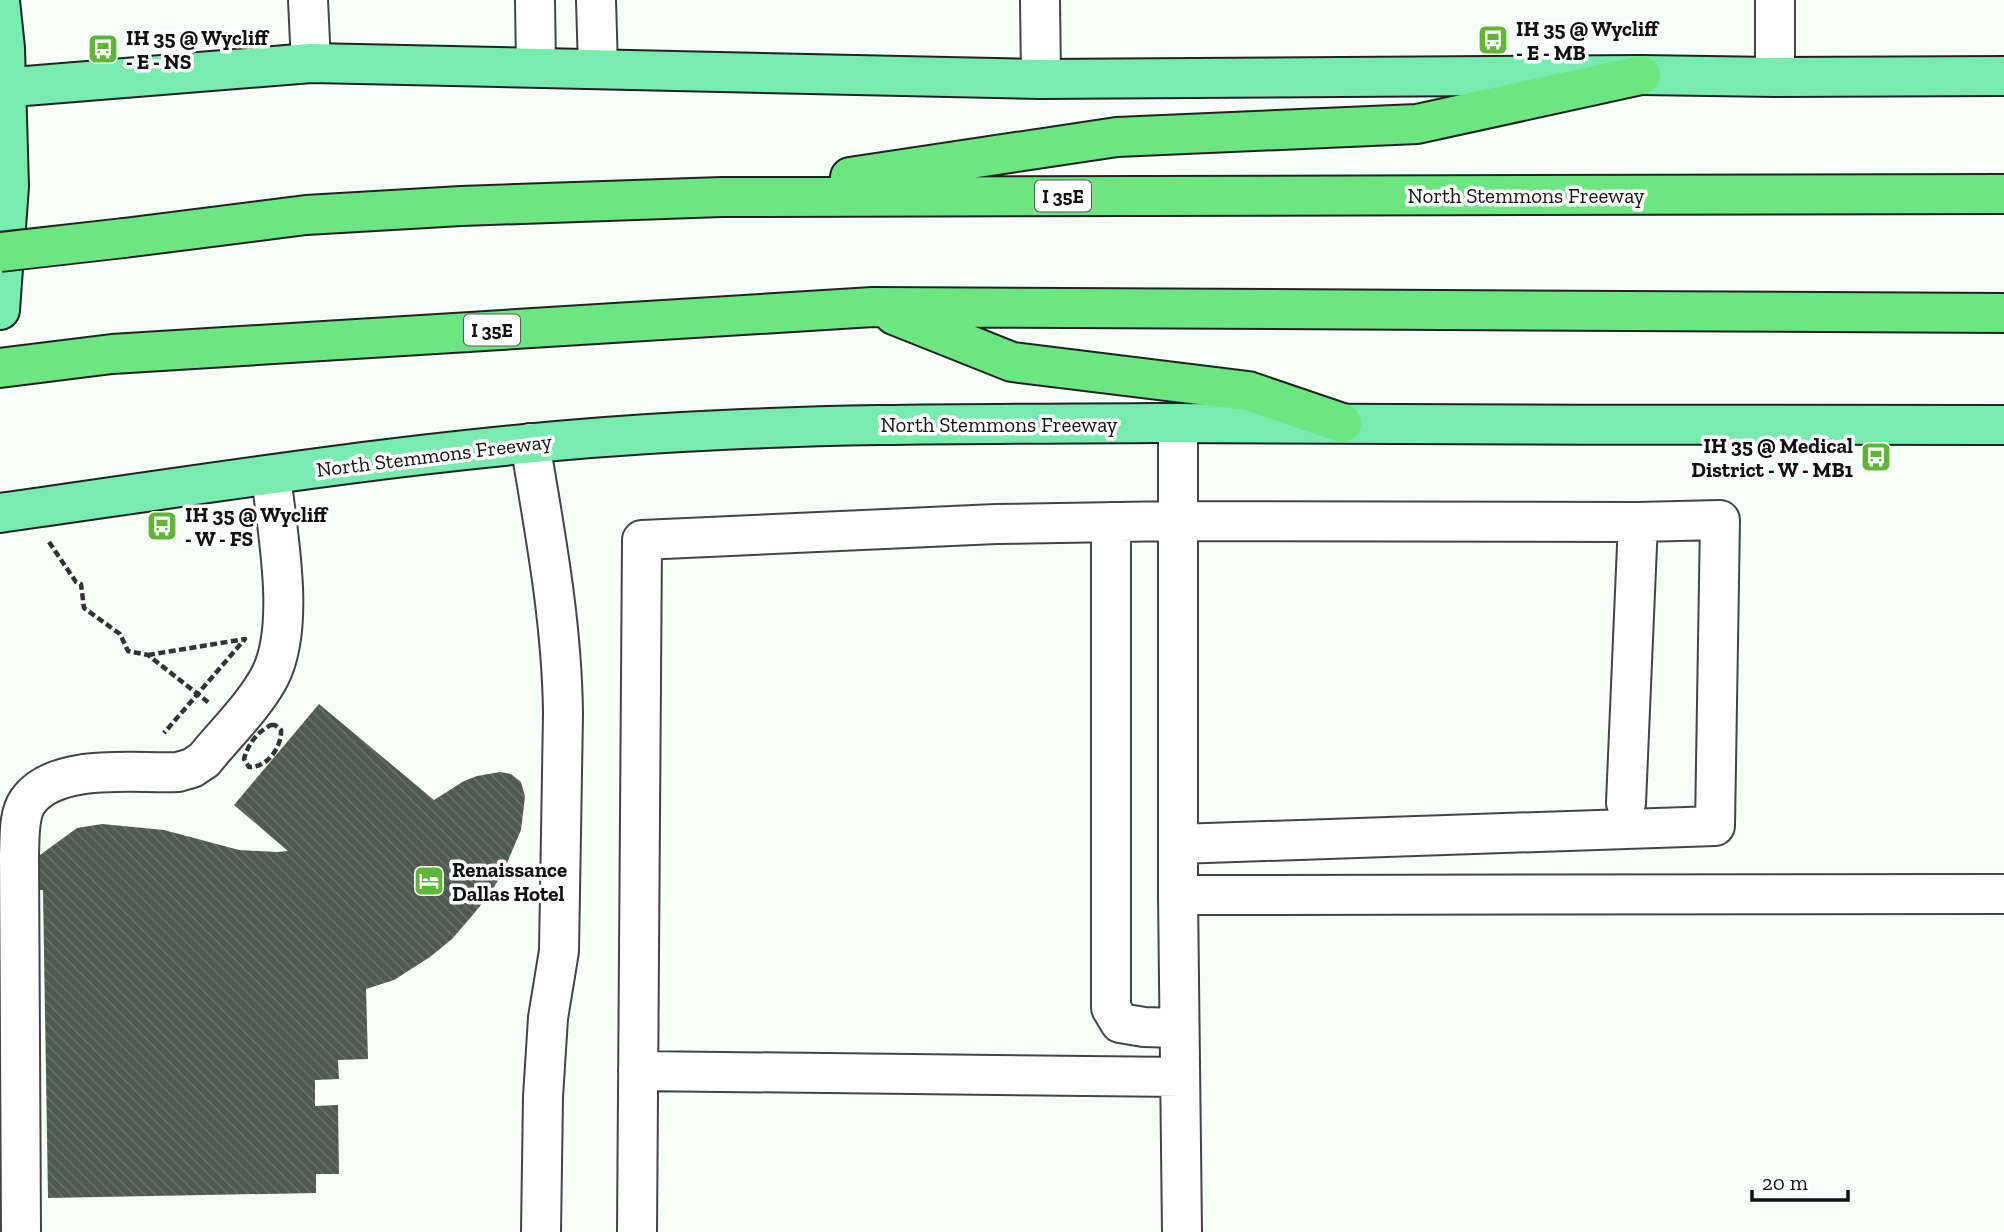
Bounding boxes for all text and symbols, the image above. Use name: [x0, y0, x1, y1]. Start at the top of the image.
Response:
place label: IH 35 @ Wycliff - E - MB: [1516, 16, 1660, 65]
bus stop icon: IH 35 @ Wycliff - E - MB: [1476, 23, 1510, 57]
place label: IH 35 @ Wycliff - E - NS: [126, 25, 270, 74]
bus stop icon: IH 35 @ Wycliff - E - NS: [86, 32, 120, 66]
road number: I 35E: [1035, 180, 1091, 212]
street label: North Stemmons Freeway: [1407, 183, 1645, 208]
road number: I 35E: [464, 314, 520, 346]
street label: North Stemmons Freeway: [880, 412, 1118, 437]
street label: North Stemmons Freeway: [315, 428, 554, 482]
place label: IH 35 @ Medical District - W - MB1: [1691, 433, 1854, 482]
bus stop icon: IH 35 @ Medical District - W - MB1: [1859, 440, 1893, 474]
place label: IH 35 @ Wycliff - W - FS: [185, 502, 329, 551]
bus stop icon: IH 35 @ Wycliff - W - FS: [145, 509, 179, 543]
place label: Renaissance Dallas Hotel: [452, 857, 567, 906]
hotel icon: Renaissance Dallas Hotel: [412, 864, 446, 898]
scale bar: [1752, 1158, 1848, 1202]
text: 20 m: [1762, 1170, 1808, 1195]

